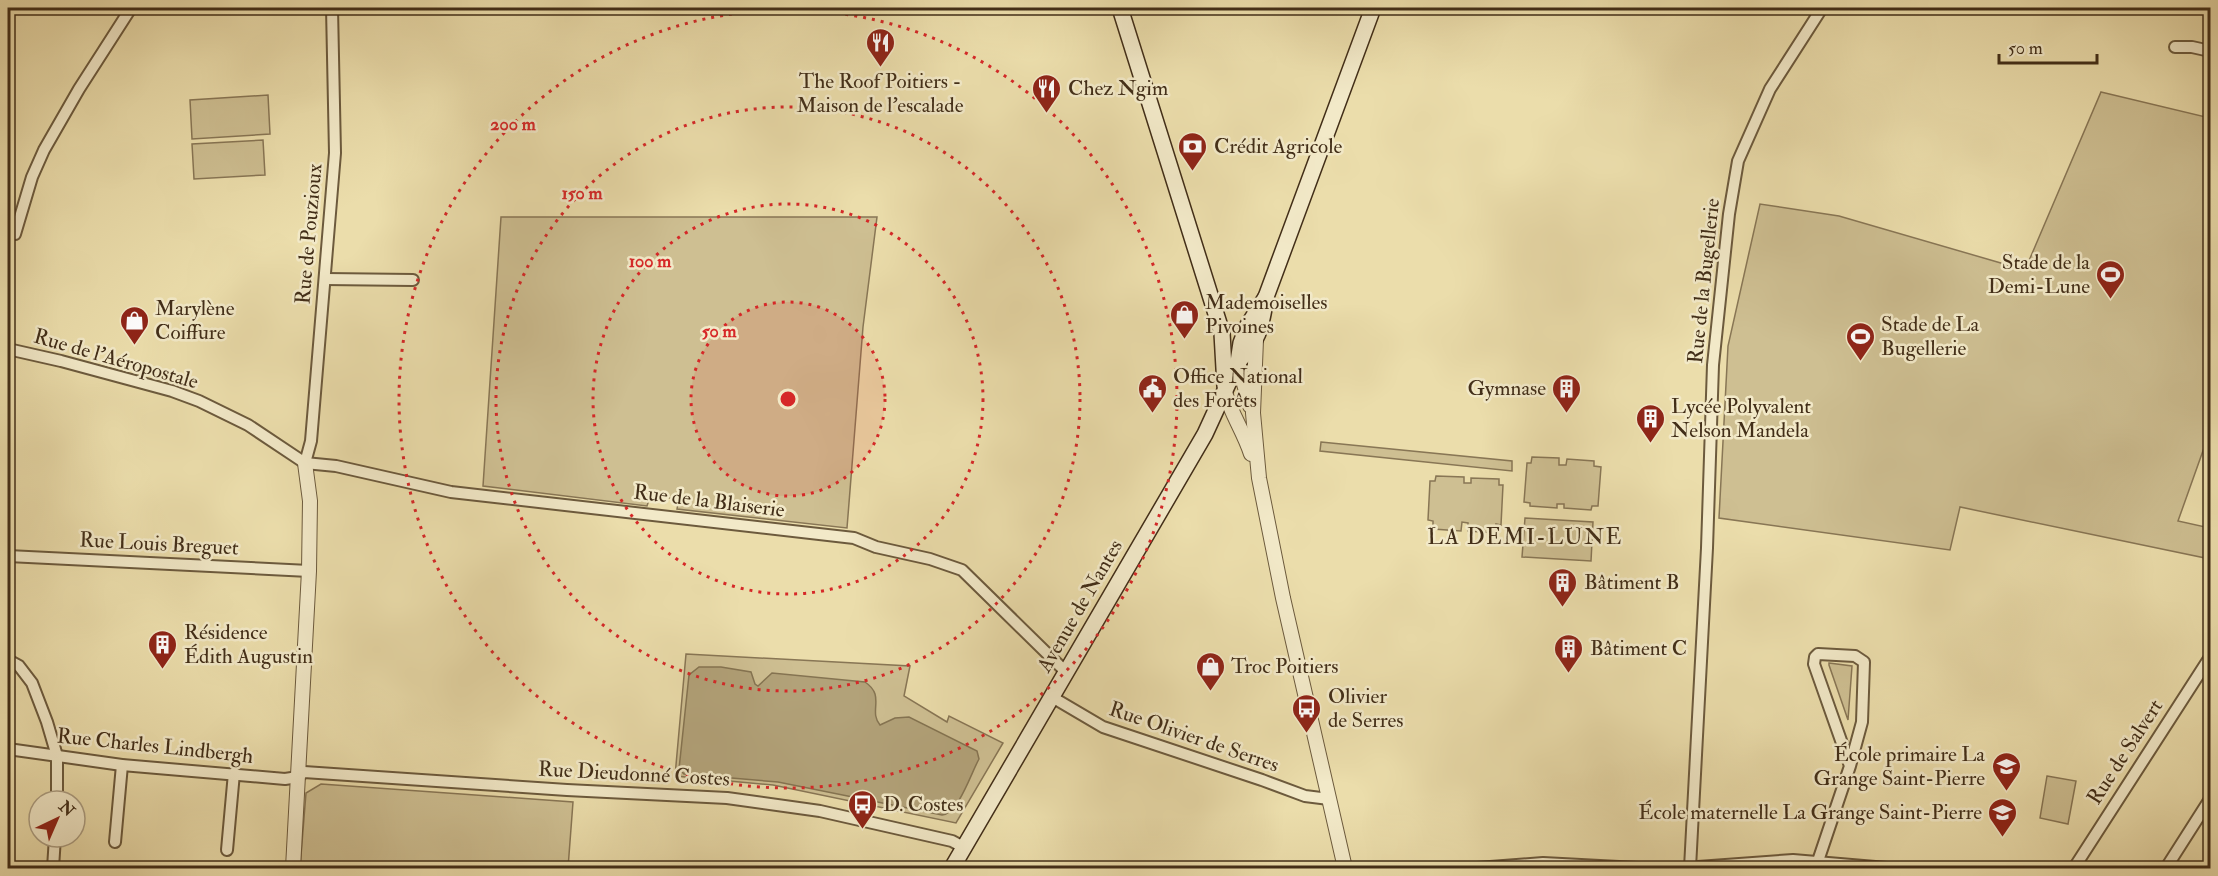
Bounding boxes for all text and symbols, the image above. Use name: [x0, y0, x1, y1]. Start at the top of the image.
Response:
restaurant icon: The Roof Poitiers - Maison de l'escalade: [864, 26, 896, 68]
scale bar: [1999, 27, 2096, 65]
text: 50 m: [2008, 37, 2043, 60]
place label: The Roof Poitiers - Maison de l'escalade: [797, 68, 964, 119]
restaurant icon: Chez Ngim: [1031, 72, 1063, 114]
place label: Chez Ngim: [1068, 75, 1168, 102]
text: 200 m: [490, 113, 537, 136]
bank icon: Crédit Agricole: [1177, 130, 1209, 172]
place label: Crédit Agricole: [1214, 133, 1342, 160]
street label: Rue de Pouzioux: [289, 162, 329, 305]
text: 150 m: [561, 182, 604, 205]
street label: Rue de la Bugellerie: [1682, 197, 1726, 365]
place label: Stade de la Demi-Lune: [1988, 249, 2090, 300]
text: 100 m: [629, 250, 672, 273]
sports icon: Stade de la Demi-Lune: [2095, 258, 2127, 300]
place label: Mademoiselles Pivoines: [1205, 289, 1327, 340]
place label: Marylène Coiffure: [155, 295, 235, 346]
shop icon: Mademoiselles Pivoines: [1168, 298, 1200, 340]
shop icon: Marylène Coiffure: [118, 304, 150, 346]
place label: Stade de La Bugellerie: [1881, 311, 1979, 362]
text: 50 m: [702, 320, 737, 343]
sports icon: Stade de La Bugellerie: [1844, 320, 1876, 362]
street label: Rue de l'Aéropostale: [31, 323, 202, 395]
place label: Office National des Forêts: [1173, 363, 1303, 414]
public building icon: Office National des Forêts: [1136, 372, 1168, 414]
building icon: Gymnase: [1551, 372, 1583, 414]
place label: Gymnase: [1467, 375, 1546, 402]
centre of rings: [778, 389, 798, 409]
place label: Lycée Polyvalent Nelson Mandela: [1671, 393, 1811, 444]
building icon: Lycée Polyvalent Nelson Mandela: [1634, 402, 1666, 444]
street label: Rue de la Blaiserie: [632, 478, 786, 524]
district label: LA DEMI-LUNE: [1427, 523, 1623, 551]
street label: Rue Louis Breguet: [79, 526, 240, 562]
street label: Avenue de Nantes: [1031, 535, 1129, 678]
building icon: Bâtiment B: [1547, 566, 1579, 608]
place label: Bâtiment B: [1584, 569, 1679, 596]
place label: Résidence Édith Augustin: [184, 619, 313, 670]
building icon: Résidence Édith Augustin: [147, 628, 179, 670]
building icon: Bâtiment C: [1553, 632, 1585, 674]
place label: Bâtiment C: [1590, 635, 1687, 662]
shop icon: Troc Poitiers: [1194, 650, 1226, 692]
place label: Troc Poitiers: [1231, 653, 1338, 680]
place label: Olivier de Serres: [1328, 683, 1404, 734]
bus stop icon: Olivier de Serres: [1291, 692, 1323, 734]
street label: Rue de Salvert: [2081, 694, 2169, 810]
street label: Rue Olivier de Serres: [1106, 695, 1282, 779]
street label: Rue Charles Lindbergh: [55, 722, 255, 770]
place label: École primaire La Grange Saint-Pierre: [1813, 741, 1985, 792]
school or university icon: École primaire La Grange Saint-Pierre: [1990, 750, 2022, 792]
street label: Rue Dieudonné Costes: [537, 755, 731, 793]
bus stop icon: D. Costes: [846, 788, 878, 830]
north arrow: [27, 789, 87, 849]
place label: D. Costes: [883, 791, 963, 818]
text: N: [54, 796, 79, 822]
school or university icon: École maternelle La Grange Saint-Pierre: [1987, 796, 2019, 838]
place label: École maternelle La Grange Saint-Pierre: [1638, 799, 1982, 826]

